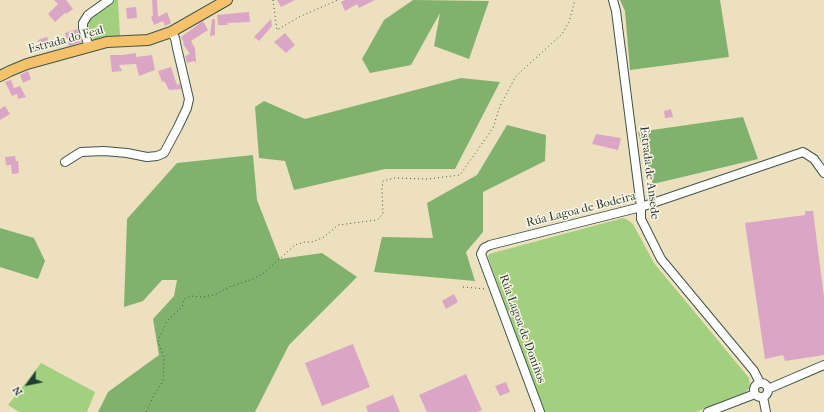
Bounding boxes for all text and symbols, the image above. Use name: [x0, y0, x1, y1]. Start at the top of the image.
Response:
street label: Estrada do Feal: [27, 23, 105, 57]
street label: Estrada de Ansede: [636, 125, 662, 221]
street label: Rúa Lagoa de Bodeira: [525, 189, 637, 231]
street label: Rúa Lagoa de Doniños: [496, 273, 548, 385]
north arrow: [8, 364, 48, 404]
text: N: [10, 384, 25, 398]

